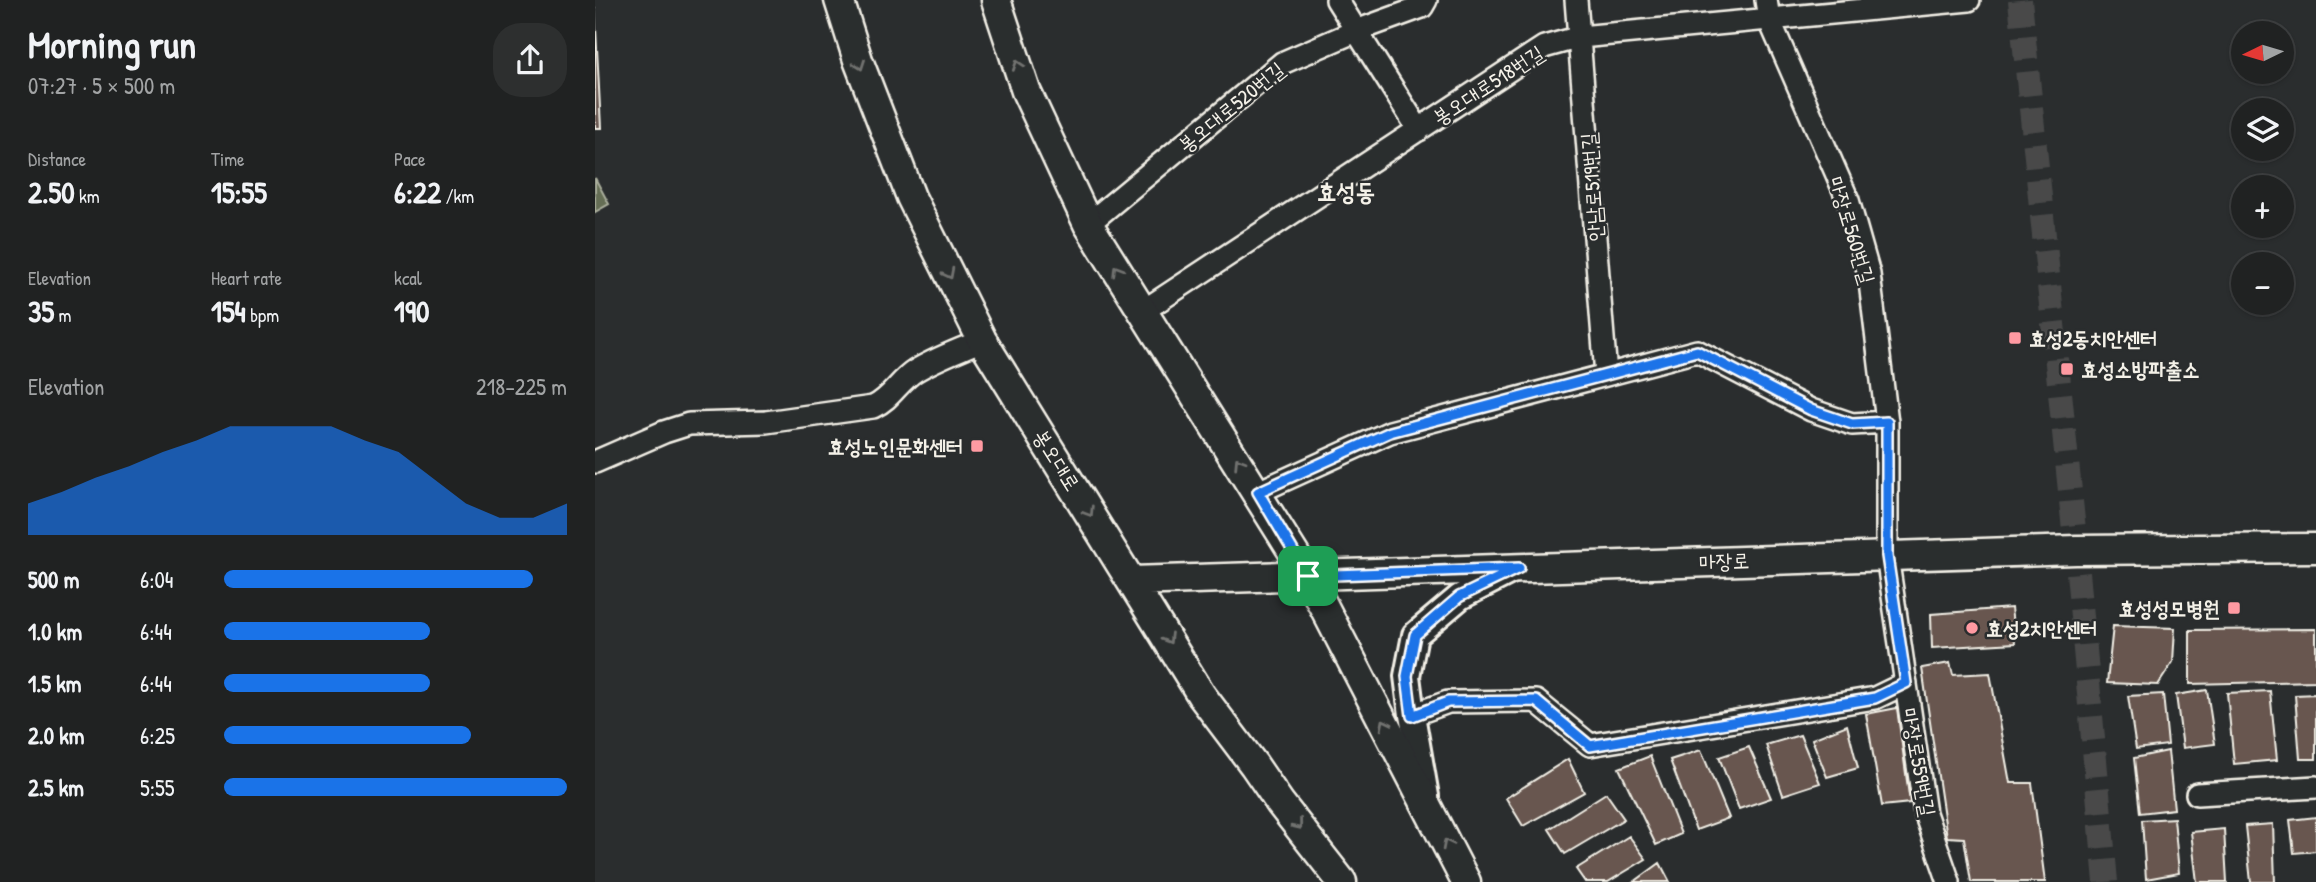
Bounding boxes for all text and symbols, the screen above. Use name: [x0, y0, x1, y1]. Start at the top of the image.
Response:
text: Morning run: [28, 18, 196, 70]
north arrow: [2231, 21, 2294, 84]
map controls: [2231, 21, 2294, 315]
button: share: [493, 23, 567, 97]
street label: 봉오대로518번길: [1427, 38, 1549, 132]
street label: 봉오대로520번길: [1172, 55, 1291, 159]
one-way arrow: [852, 58, 866, 70]
one-way arrow: [1012, 60, 1026, 72]
text: 07:27 · 5 × 500 m: [28, 70, 175, 101]
button: layers: [2231, 98, 2294, 161]
street label: 안남로519번길: [1574, 132, 1610, 242]
text: Distance: [28, 146, 86, 172]
text: Time: [211, 146, 245, 172]
text: Pace: [394, 146, 426, 172]
text: 2.50: [28, 172, 75, 212]
text: 15:55: [211, 172, 267, 212]
text: 6:22: [394, 172, 441, 212]
street label: 마장로560번길: [1822, 173, 1882, 287]
district label: 효성동: [1317, 175, 1375, 207]
button: +: [2231, 175, 2294, 238]
text: km: [75, 183, 100, 209]
text: /km: [441, 183, 474, 209]
button: −: [2231, 252, 2294, 315]
one-way arrow: [1112, 264, 1125, 277]
text: Elevation: [28, 265, 91, 291]
text: Heart rate: [211, 265, 282, 291]
text: kcal: [394, 265, 422, 291]
one-way arrow: [940, 267, 954, 279]
text: 35: [28, 291, 54, 331]
text: 154: [211, 291, 246, 331]
text: 190: [394, 291, 429, 331]
text: m: [54, 302, 71, 328]
text: bpm: [246, 302, 279, 328]
place label: 효성2동치안센터: [2029, 324, 2157, 353]
marker: 효성2동치안센터: [2007, 330, 2023, 346]
place label: 효성소방파출소: [2081, 355, 2199, 384]
marker: 효성소방파출소: [2059, 361, 2075, 377]
text: Elevation: [28, 371, 104, 402]
text: 218–225 m: [476, 371, 567, 402]
street label: 봉오대로: [1027, 424, 1087, 496]
place label: 효성노인문화센터: [828, 432, 963, 461]
marker: 효성노인문화센터: [969, 438, 985, 454]
one-way arrow: [1234, 456, 1247, 469]
one-way arrow: [1081, 504, 1094, 517]
pin: [1278, 546, 1338, 606]
street label: 마장로: [1698, 546, 1750, 576]
icon: arrive: [1289, 557, 1327, 595]
text: 500 m: [28, 564, 79, 595]
text: 6:04: [140, 564, 173, 595]
place label: 효성성모병원: [2119, 594, 2220, 623]
marker: 효성성모병원: [2226, 600, 2242, 616]
place label: 효성2치안센터: [1986, 614, 2097, 643]
text: 1.0 km: [28, 616, 82, 647]
text: 6:44: [140, 616, 172, 647]
marker: 효성2치안센터: [1964, 620, 1980, 636]
one-way arrow: [1159, 631, 1172, 644]
text: 1.5 km: [28, 668, 81, 699]
text: 6:44: [140, 668, 172, 699]
street label: 마장로559번길: [1895, 705, 1943, 819]
one-way arrow: [1380, 719, 1394, 731]
text: 2.0 km: [28, 720, 84, 751]
text: 6:25: [140, 720, 175, 751]
text: 2.5 km: [28, 772, 84, 803]
text: 5:55: [140, 772, 175, 803]
one-way arrow: [1290, 817, 1302, 830]
one-way arrow: [1441, 839, 1455, 851]

